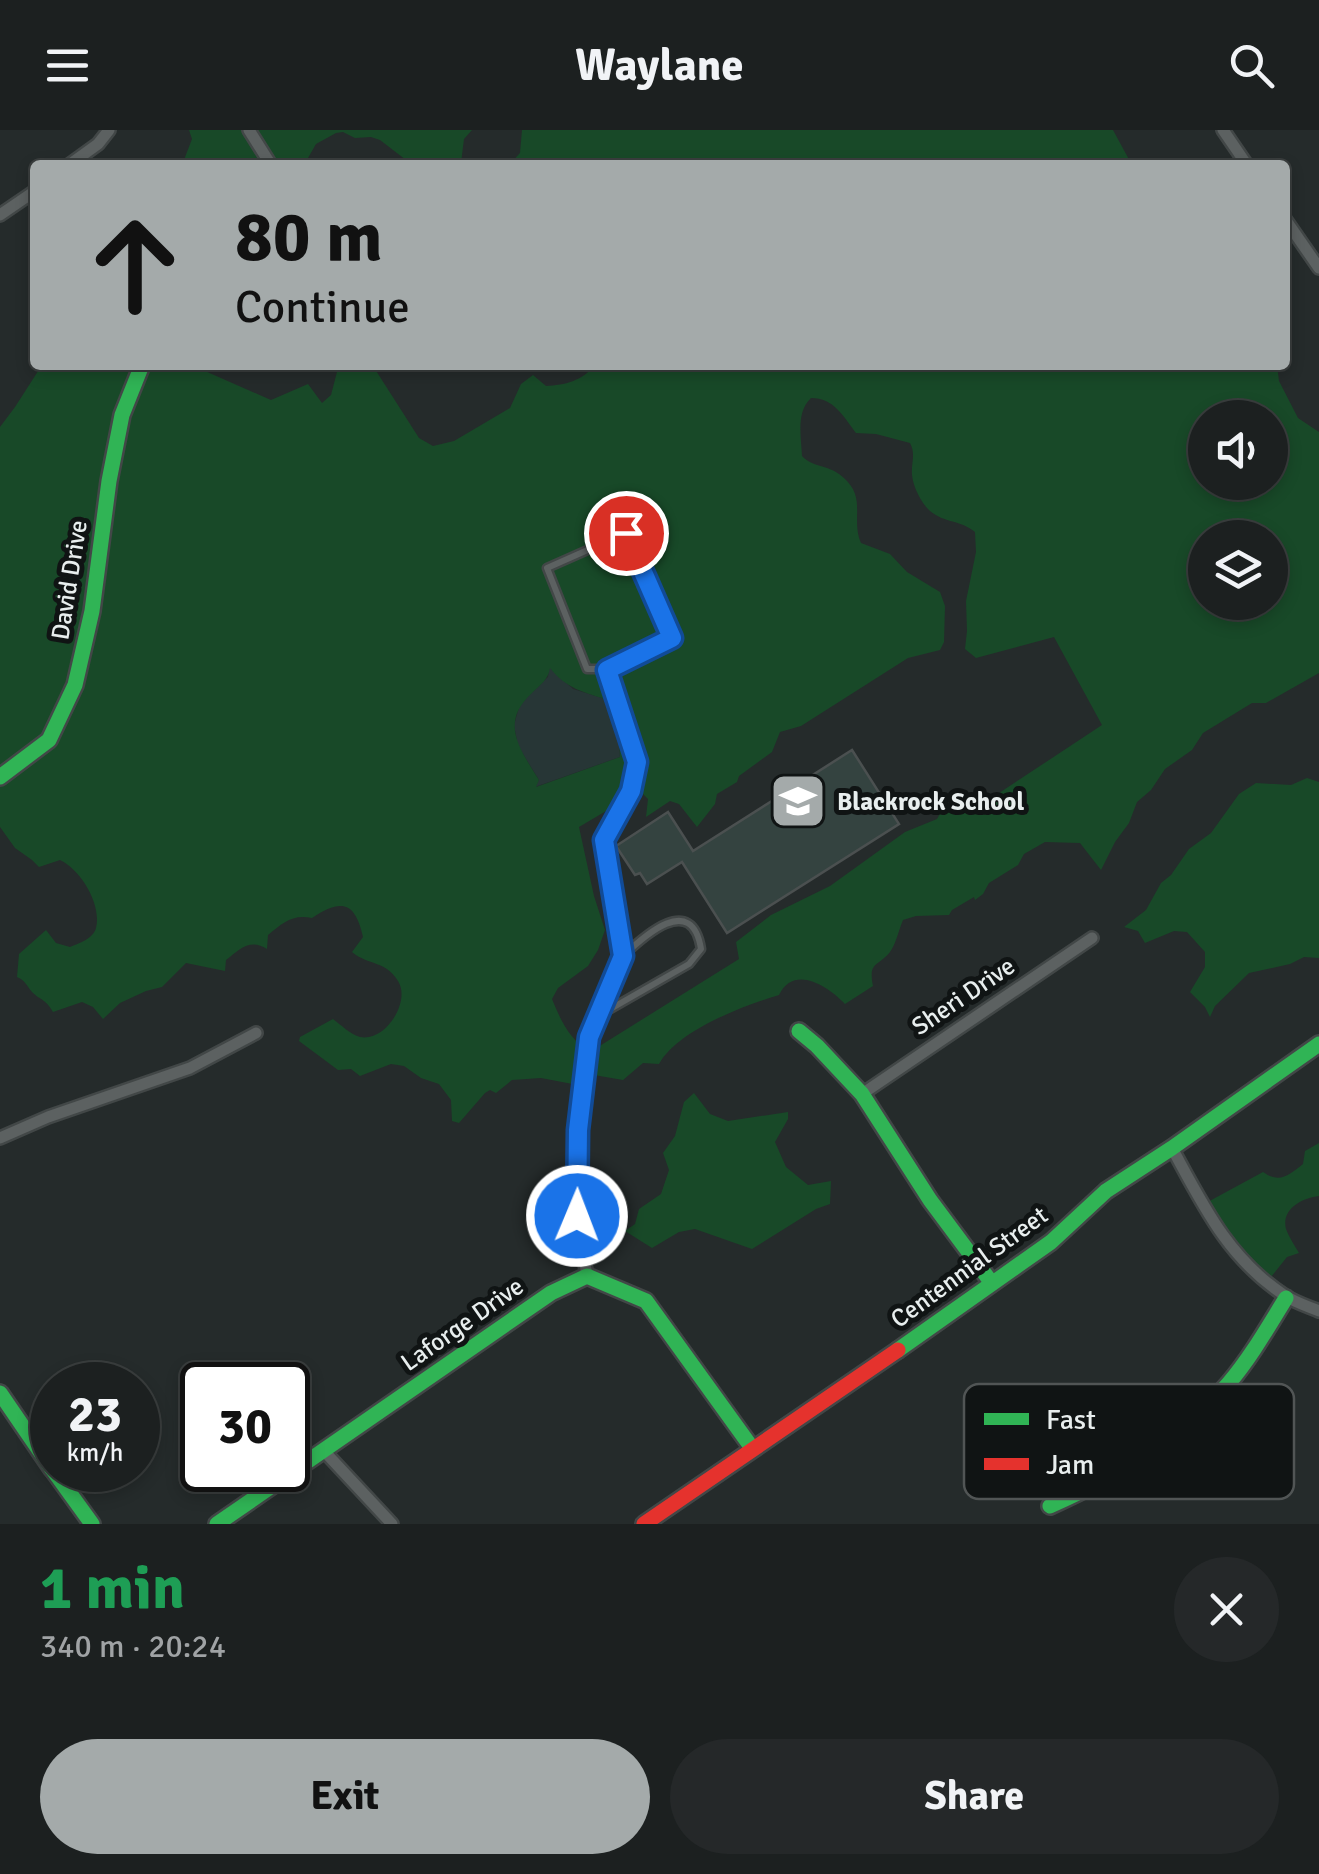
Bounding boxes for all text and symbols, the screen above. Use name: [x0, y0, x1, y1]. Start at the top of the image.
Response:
icon: menu: [40, 38, 95, 93]
text: Waylane: [575, 38, 744, 93]
icon: search: [1224, 38, 1279, 93]
text: 80 m: [235, 194, 383, 280]
icon: ahead: [70, 200, 200, 330]
text: Continue: [235, 280, 410, 335]
map controls: [1188, 400, 1288, 620]
button: sound: [1188, 400, 1288, 500]
pin: [584, 491, 669, 576]
icon: arrive: [599, 506, 654, 561]
street label: David Drive: [44, 518, 94, 642]
button: layers: [1188, 520, 1288, 620]
school or university icon: Blackrock School: [768, 771, 828, 831]
place label: Blackrock School: [837, 786, 1024, 817]
street label: Sheri Drive: [905, 950, 1021, 1042]
position arrow: [525, 1164, 629, 1268]
street label: Centennial Street: [884, 1199, 1054, 1334]
street label: Laforge Drive: [395, 1270, 529, 1378]
speed limit sign: 30: [180, 1362, 310, 1492]
text: 23: [68, 1384, 122, 1446]
legend: [964, 1384, 1294, 1499]
text: Fast: [1046, 1403, 1096, 1437]
text: km/h: [67, 1437, 123, 1468]
text: Jam: [1046, 1448, 1094, 1482]
text: 1 min: [40, 1552, 185, 1626]
button: close: [1174, 1557, 1279, 1662]
text: 340 m · 20:24: [40, 1627, 226, 1666]
button: Exit: [40, 1739, 650, 1854]
button: Share: [670, 1739, 1279, 1854]

